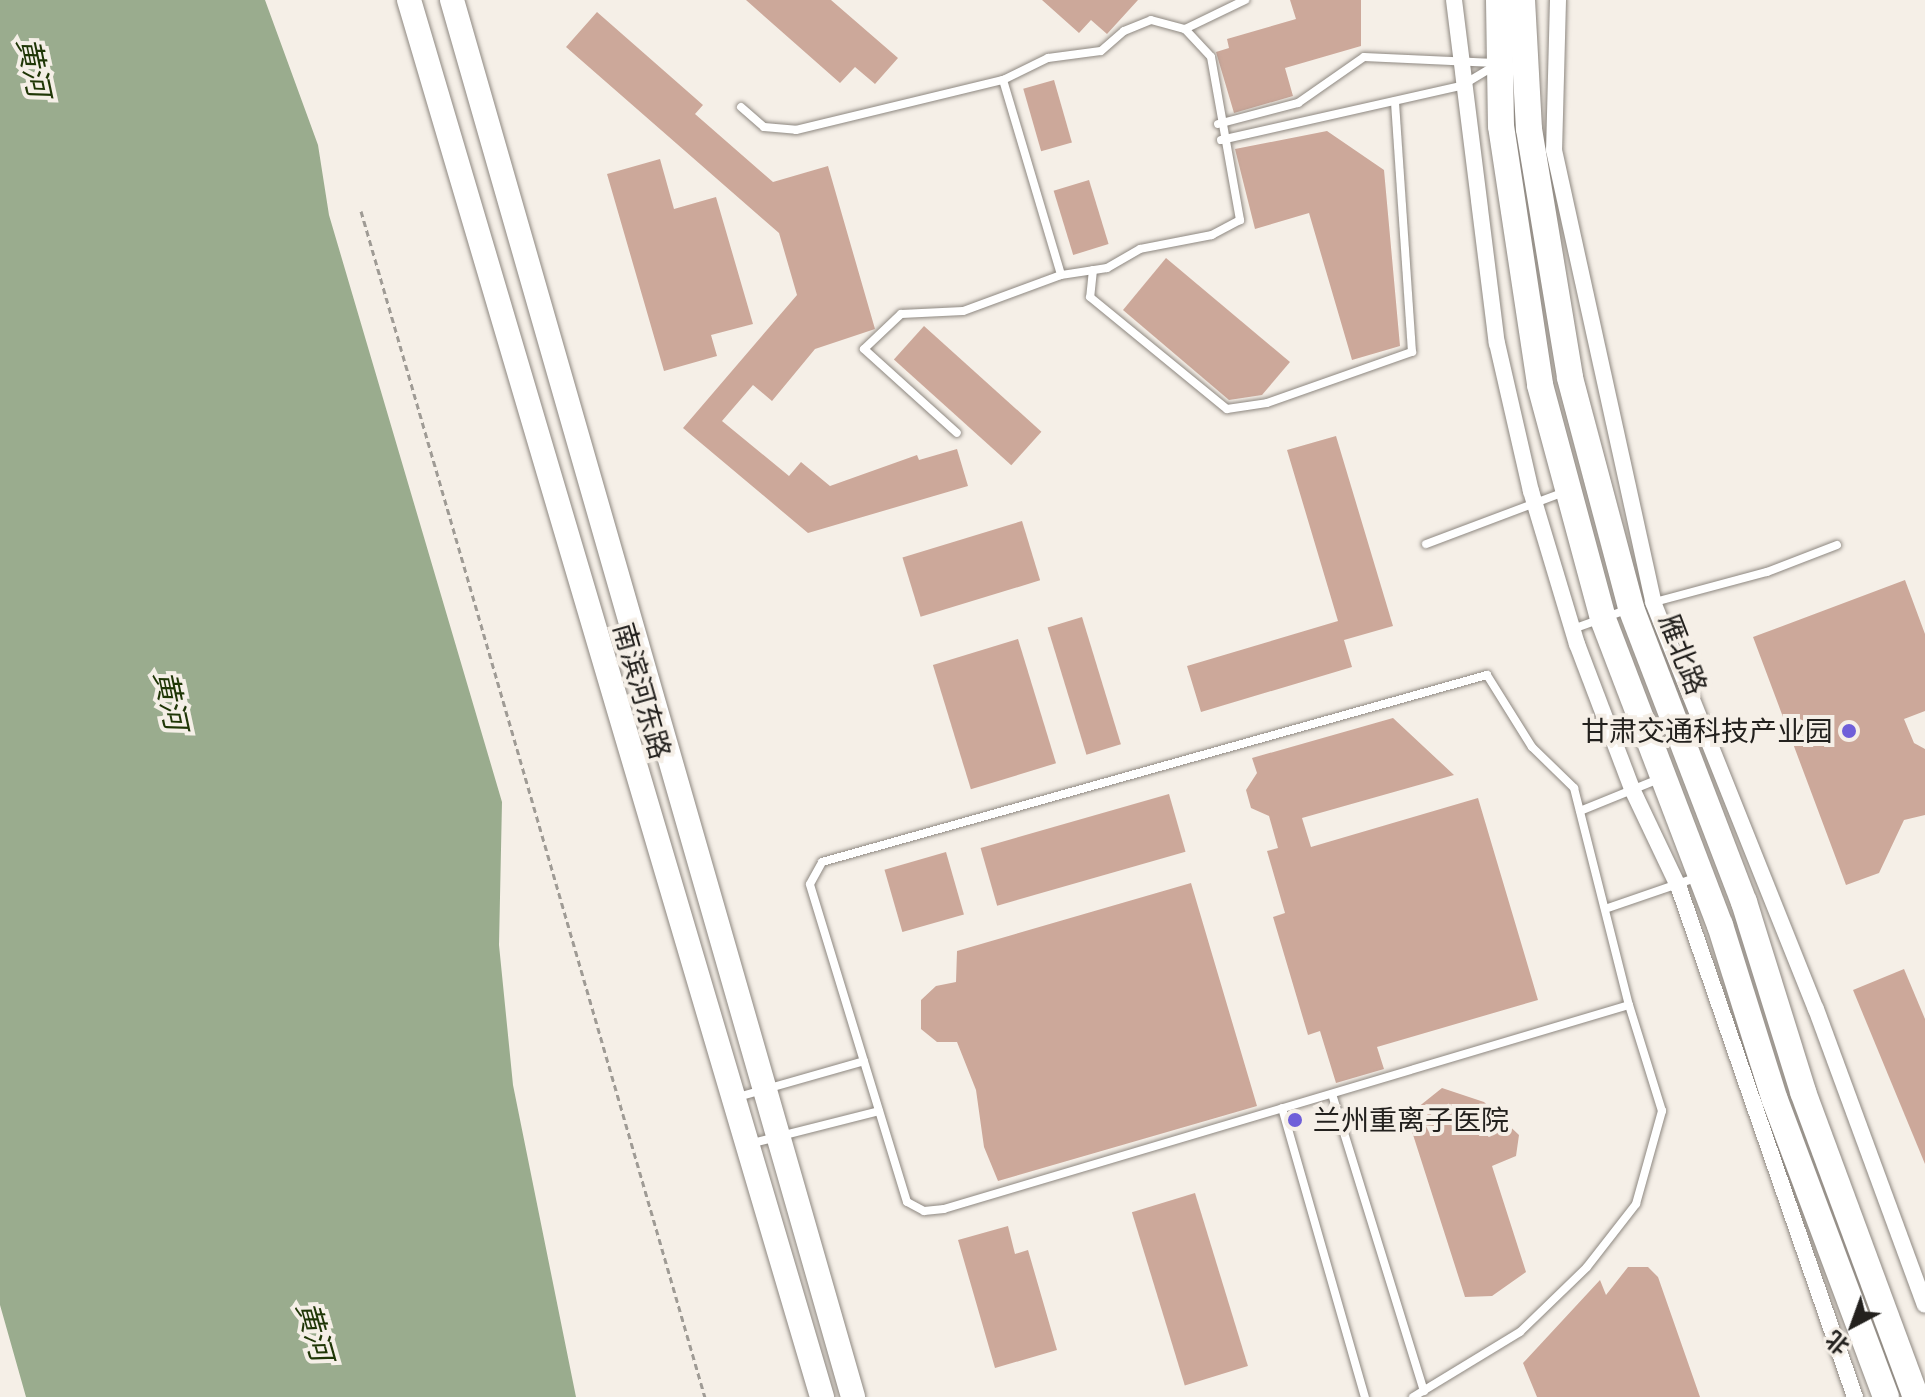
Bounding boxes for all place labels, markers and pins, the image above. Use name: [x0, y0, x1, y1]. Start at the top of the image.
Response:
place label: 甘肃交通科技产业园: [1581, 714, 1833, 748]
marker: 甘肃交通科技产业园: [1840, 722, 1858, 740]
place label: 兰州重离子医院: [1313, 1103, 1509, 1137]
marker: 兰州重离子医院: [1284, 1109, 1306, 1131]

